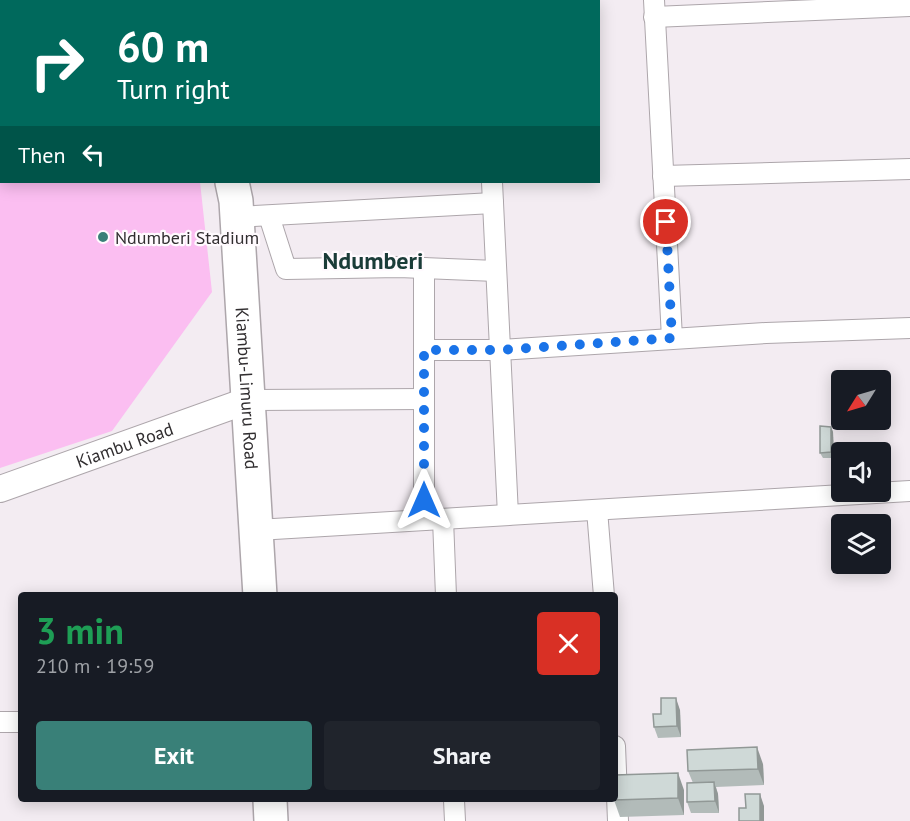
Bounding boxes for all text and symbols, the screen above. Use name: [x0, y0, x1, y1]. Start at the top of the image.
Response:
text: 60 m: [117, 19, 209, 74]
icon: right: [18, 24, 96, 102]
text: Turn right: [117, 72, 230, 106]
icon: left: [77, 138, 110, 171]
text: Then: [18, 141, 65, 169]
pin: [640, 196, 691, 247]
icon: arrive: [649, 205, 682, 238]
place label: Ndumberi Stadium: [115, 226, 259, 249]
marker: Ndumberi Stadium: [96, 230, 110, 244]
district label: Ndumberi: [323, 245, 423, 276]
street label: Kiambu-Limuru Road: [231, 306, 264, 470]
north arrow: [831, 370, 891, 430]
map controls: [831, 370, 891, 574]
street label: Kiambu Road: [73, 417, 176, 473]
button: sound: [831, 442, 891, 502]
position arrow: [392, 468, 456, 532]
button: layers: [831, 514, 891, 574]
text: 3 min: [36, 607, 124, 654]
button: close: [537, 612, 600, 675]
text: 210 m · 19:59: [36, 653, 154, 679]
button: Exit: [36, 721, 312, 790]
button: Share: [324, 721, 600, 790]

